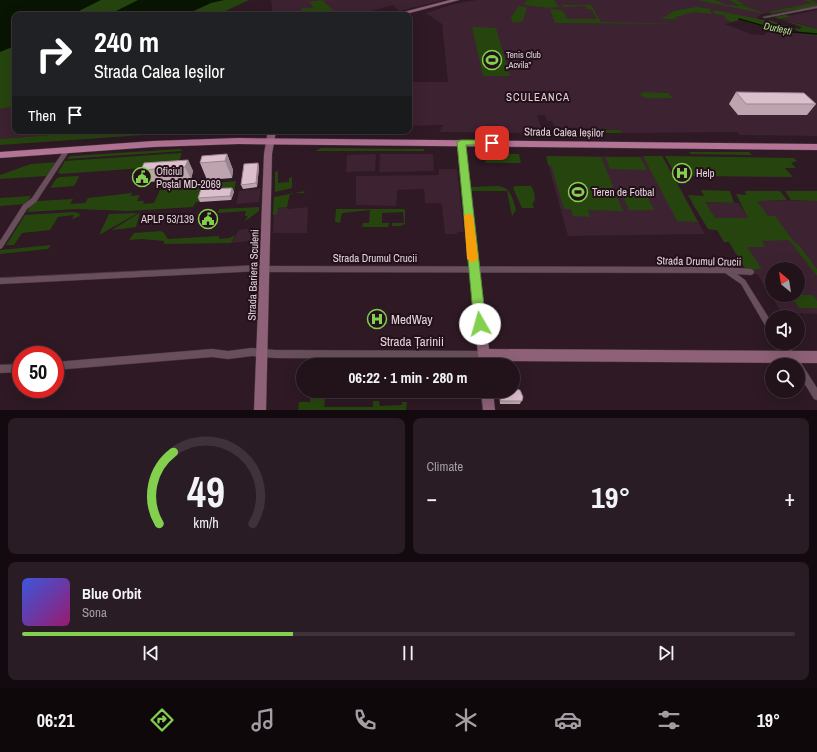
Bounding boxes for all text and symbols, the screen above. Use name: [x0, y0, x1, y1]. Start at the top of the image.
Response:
water label: Durlești: [763, 19, 794, 38]
text: 240 m: [94, 23, 159, 61]
icon: right: [28, 28, 80, 80]
sports icon: Tenis Club „Acvila”: [481, 49, 503, 71]
place label: Tenis Club „Acvila”: [506, 49, 541, 71]
text: Strada Calea Ieșilor: [94, 59, 224, 84]
district label: SCULEANCA: [506, 90, 570, 104]
icon: arrive: [64, 104, 86, 126]
text: Then: [28, 105, 56, 126]
street label: Strada Calea Ieșilor: [524, 124, 604, 140]
pin: [475, 126, 509, 160]
icon: arrive: [481, 132, 503, 154]
hospital icon: Help: [671, 162, 693, 184]
place label: Oficiul Poștal MD-2069: [156, 164, 221, 191]
public building icon: Oficiul Poștal MD-2069: [131, 166, 153, 188]
place label: Help: [696, 166, 715, 180]
sports icon: Teren de Fotbal: [567, 181, 589, 203]
place label: Teren de Fotbal: [592, 185, 654, 199]
public building icon: APLP 53/139: [197, 208, 219, 230]
place label: APLP 53/139: [140, 212, 194, 226]
street label: Strada Bariera Sculeni: [244, 229, 262, 321]
street label: Strada Drumul Crucii: [333, 251, 417, 265]
street label: Strada Drumul Crucii: [657, 253, 741, 269]
north arrow: [765, 262, 805, 302]
map controls: [765, 262, 805, 398]
position arrow: [459, 303, 501, 345]
hospital icon: MedWay: [366, 308, 388, 330]
button: sound: [765, 310, 805, 350]
place label: MedWay: [391, 311, 433, 328]
street label: Strada Țarinii: [380, 333, 444, 350]
speed limit sign: 50: [12, 346, 64, 398]
button: search: [765, 358, 805, 398]
text: 06:22 · 1 min · 280 m: [349, 367, 467, 388]
text: Climate: [427, 458, 463, 475]
text: 49: [187, 464, 225, 520]
text: 19°: [591, 477, 630, 517]
text: −: [427, 483, 437, 513]
text: +: [784, 483, 795, 513]
text: km/h: [194, 513, 219, 532]
text: Blue Orbit: [82, 583, 141, 604]
text: Sona: [82, 604, 107, 621]
icon: previous: [140, 642, 162, 664]
icon: pause: [397, 642, 419, 664]
icon: next: [655, 642, 677, 664]
icon: directions: [148, 706, 176, 734]
icon: music: [249, 706, 277, 734]
icon: phone: [351, 706, 379, 734]
icon: climate: [452, 706, 480, 734]
icon: car: [554, 706, 582, 734]
icon: filters: [655, 706, 683, 734]
text: 06:21: [37, 708, 74, 733]
text: 19°: [757, 708, 780, 733]

